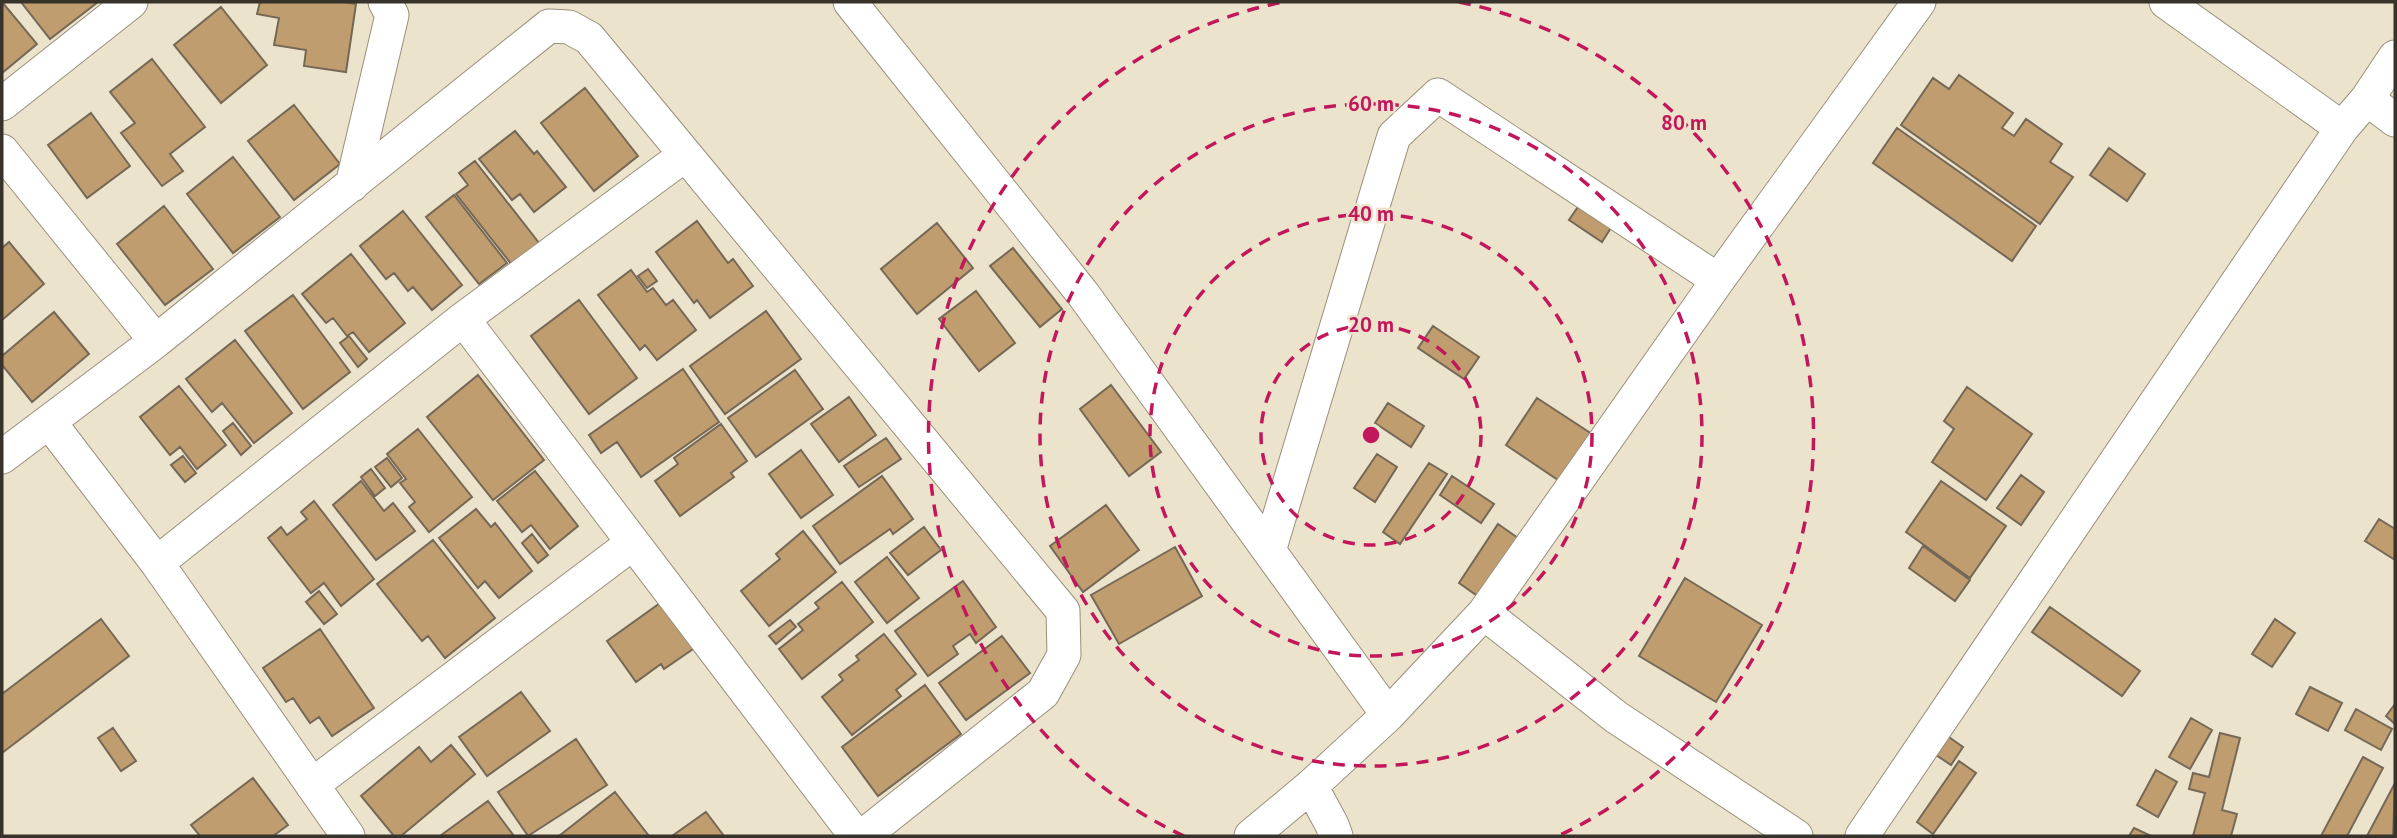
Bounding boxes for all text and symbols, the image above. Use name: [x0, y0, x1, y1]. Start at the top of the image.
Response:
text: 60 m: [1348, 90, 1394, 117]
text: 80 m: [1661, 109, 1707, 136]
text: 40 m: [1348, 200, 1394, 227]
text: 20 m: [1348, 311, 1394, 338]
centre of rings: [1359, 423, 1383, 447]

